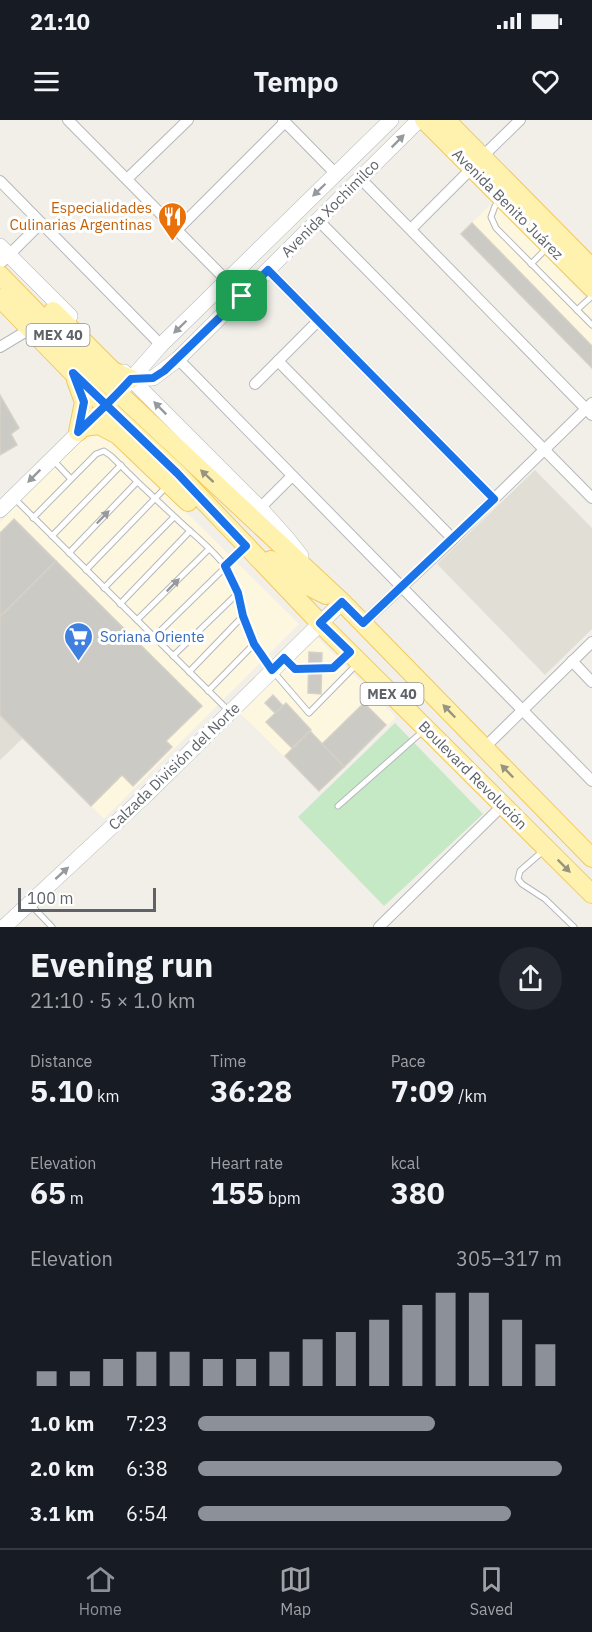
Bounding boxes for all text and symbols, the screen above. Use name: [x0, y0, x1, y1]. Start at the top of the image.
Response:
text: 21:10: [30, 7, 90, 36]
text: Tempo: [254, 64, 338, 99]
icon: menu: [30, 65, 63, 98]
icon: heart: [529, 65, 562, 98]
one-way arrow: [390, 134, 404, 148]
street label: Avenida Benito Juárez: [448, 144, 568, 264]
street label: Avenida Xochimilco: [277, 155, 383, 261]
one-way arrow: [313, 183, 327, 197]
place label: Especialidades Culinarias Argentinas: [9, 198, 152, 234]
restaurant icon: Especialidades Culinarias Argentinas: [157, 200, 189, 242]
pin: [216, 270, 267, 321]
icon: arrive: [225, 279, 258, 312]
one-way arrow: [172, 320, 187, 334]
road number: MEX 40: [26, 324, 90, 346]
one-way arrow: [153, 401, 167, 416]
one-way arrow: [27, 469, 41, 483]
one-way arrow: [201, 469, 215, 483]
one-way arrow: [95, 511, 109, 525]
one-way arrow: [166, 578, 180, 592]
supermarket icon: Soriana Oriente: [63, 620, 95, 662]
place label: Soriana Oriente: [100, 627, 205, 646]
road number: MEX 40: [360, 683, 424, 705]
street label: Calzada División del Norte: [104, 698, 244, 834]
one-way arrow: [442, 704, 456, 719]
street label: Boulevard Revolución: [415, 717, 531, 833]
one-way arrow: [500, 764, 514, 779]
one-way arrow: [557, 859, 571, 874]
one-way arrow: [54, 867, 69, 880]
scale bar: [18, 885, 156, 912]
text: 100 m: [27, 888, 74, 908]
text: Evening run: [30, 943, 214, 986]
button: share: [499, 947, 562, 1010]
text: 21:10 · 5 × 1.0 km: [30, 987, 195, 1014]
text: Distance: [30, 1051, 92, 1071]
text: Time: [210, 1051, 246, 1071]
text: Pace: [391, 1051, 425, 1071]
text: 5.10: [30, 1071, 93, 1110]
text: 36:28: [210, 1071, 292, 1110]
text: 7:09: [391, 1071, 455, 1110]
text: km: [93, 1086, 120, 1106]
text: /km: [455, 1086, 487, 1106]
text: Elevation: [30, 1153, 96, 1173]
text: Heart rate: [210, 1153, 283, 1173]
text: kcal: [391, 1153, 420, 1173]
text: 65: [30, 1173, 66, 1212]
text: 155: [210, 1173, 264, 1212]
text: 380: [391, 1173, 445, 1212]
text: m: [66, 1188, 84, 1208]
text: bpm: [264, 1188, 301, 1208]
text: Elevation: [30, 1245, 113, 1272]
text: 305–317 m: [456, 1245, 562, 1272]
text: 1.0 km: [30, 1410, 94, 1437]
text: 7:23: [126, 1410, 168, 1437]
text: 2.0 km: [30, 1455, 94, 1482]
text: 6:38: [126, 1455, 168, 1482]
text: 3.1 km: [30, 1500, 94, 1527]
text: 6:54: [126, 1500, 168, 1527]
tab: Home: [79, 1563, 122, 1619]
tab: Map: [279, 1563, 312, 1619]
tab: Saved: [470, 1563, 513, 1619]

